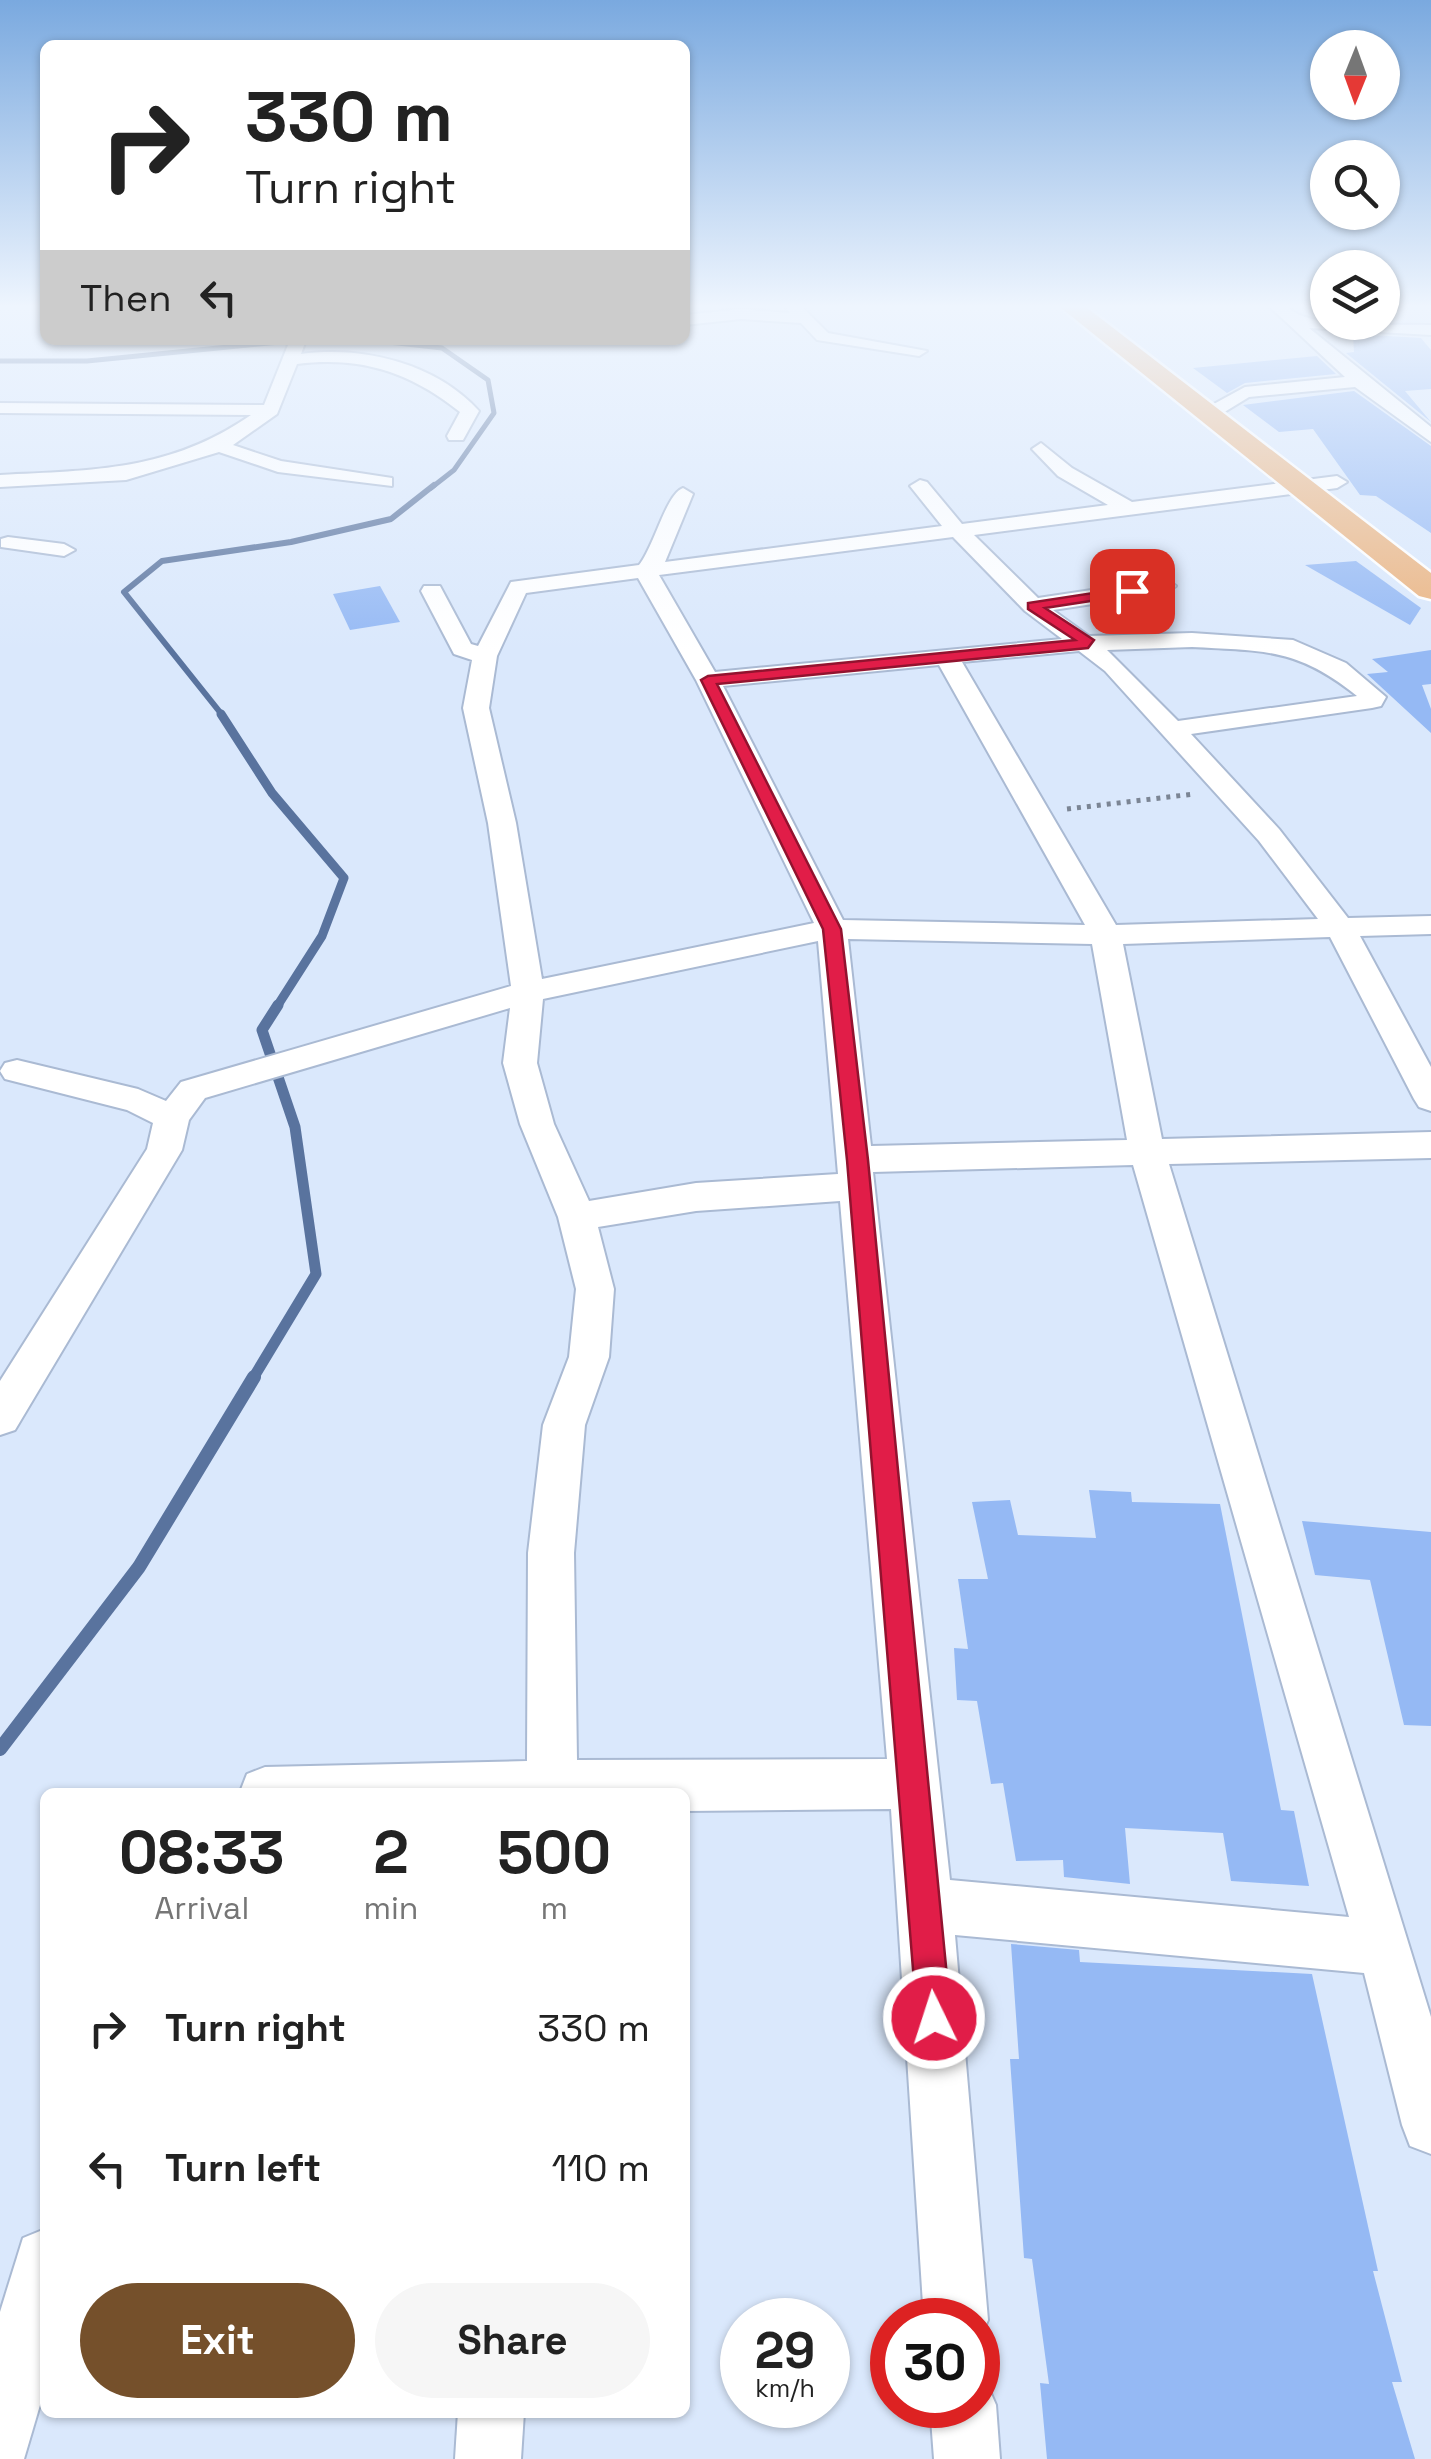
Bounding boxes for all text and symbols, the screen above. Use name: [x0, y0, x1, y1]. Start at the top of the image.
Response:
north arrow: [1310, 30, 1400, 120]
map controls: [1310, 30, 1400, 340]
text: 330 m: [245, 72, 453, 161]
icon: right: [80, 80, 210, 210]
button: search: [1310, 140, 1400, 230]
text: Turn right: [245, 159, 456, 216]
button: layers: [1310, 250, 1400, 340]
icon: left: [191, 270, 246, 325]
text: Then: [80, 274, 171, 322]
pin: [1090, 549, 1175, 634]
icon: arrive: [1105, 564, 1160, 619]
text: 08:33: [119, 1814, 285, 1891]
text: 2: [373, 1814, 409, 1891]
text: 500: [497, 1814, 611, 1891]
text: Arrival: [154, 1888, 249, 1928]
text: min: [363, 1888, 418, 1928]
text: m: [540, 1888, 568, 1928]
position arrow: [882, 1966, 986, 2070]
icon: right: [80, 2001, 135, 2056]
text: Turn right: [165, 2004, 346, 2052]
text: 330 m: [537, 2004, 650, 2052]
icon: left: [80, 2141, 135, 2196]
text: Turn left: [165, 2144, 321, 2192]
text: 110 m: [551, 2144, 650, 2192]
button: Exit: [80, 2283, 355, 2398]
button: Share: [375, 2283, 650, 2398]
speed limit sign: 30: [870, 2298, 1000, 2428]
text: 29: [755, 2319, 815, 2383]
text: km/h: [755, 2372, 815, 2404]

